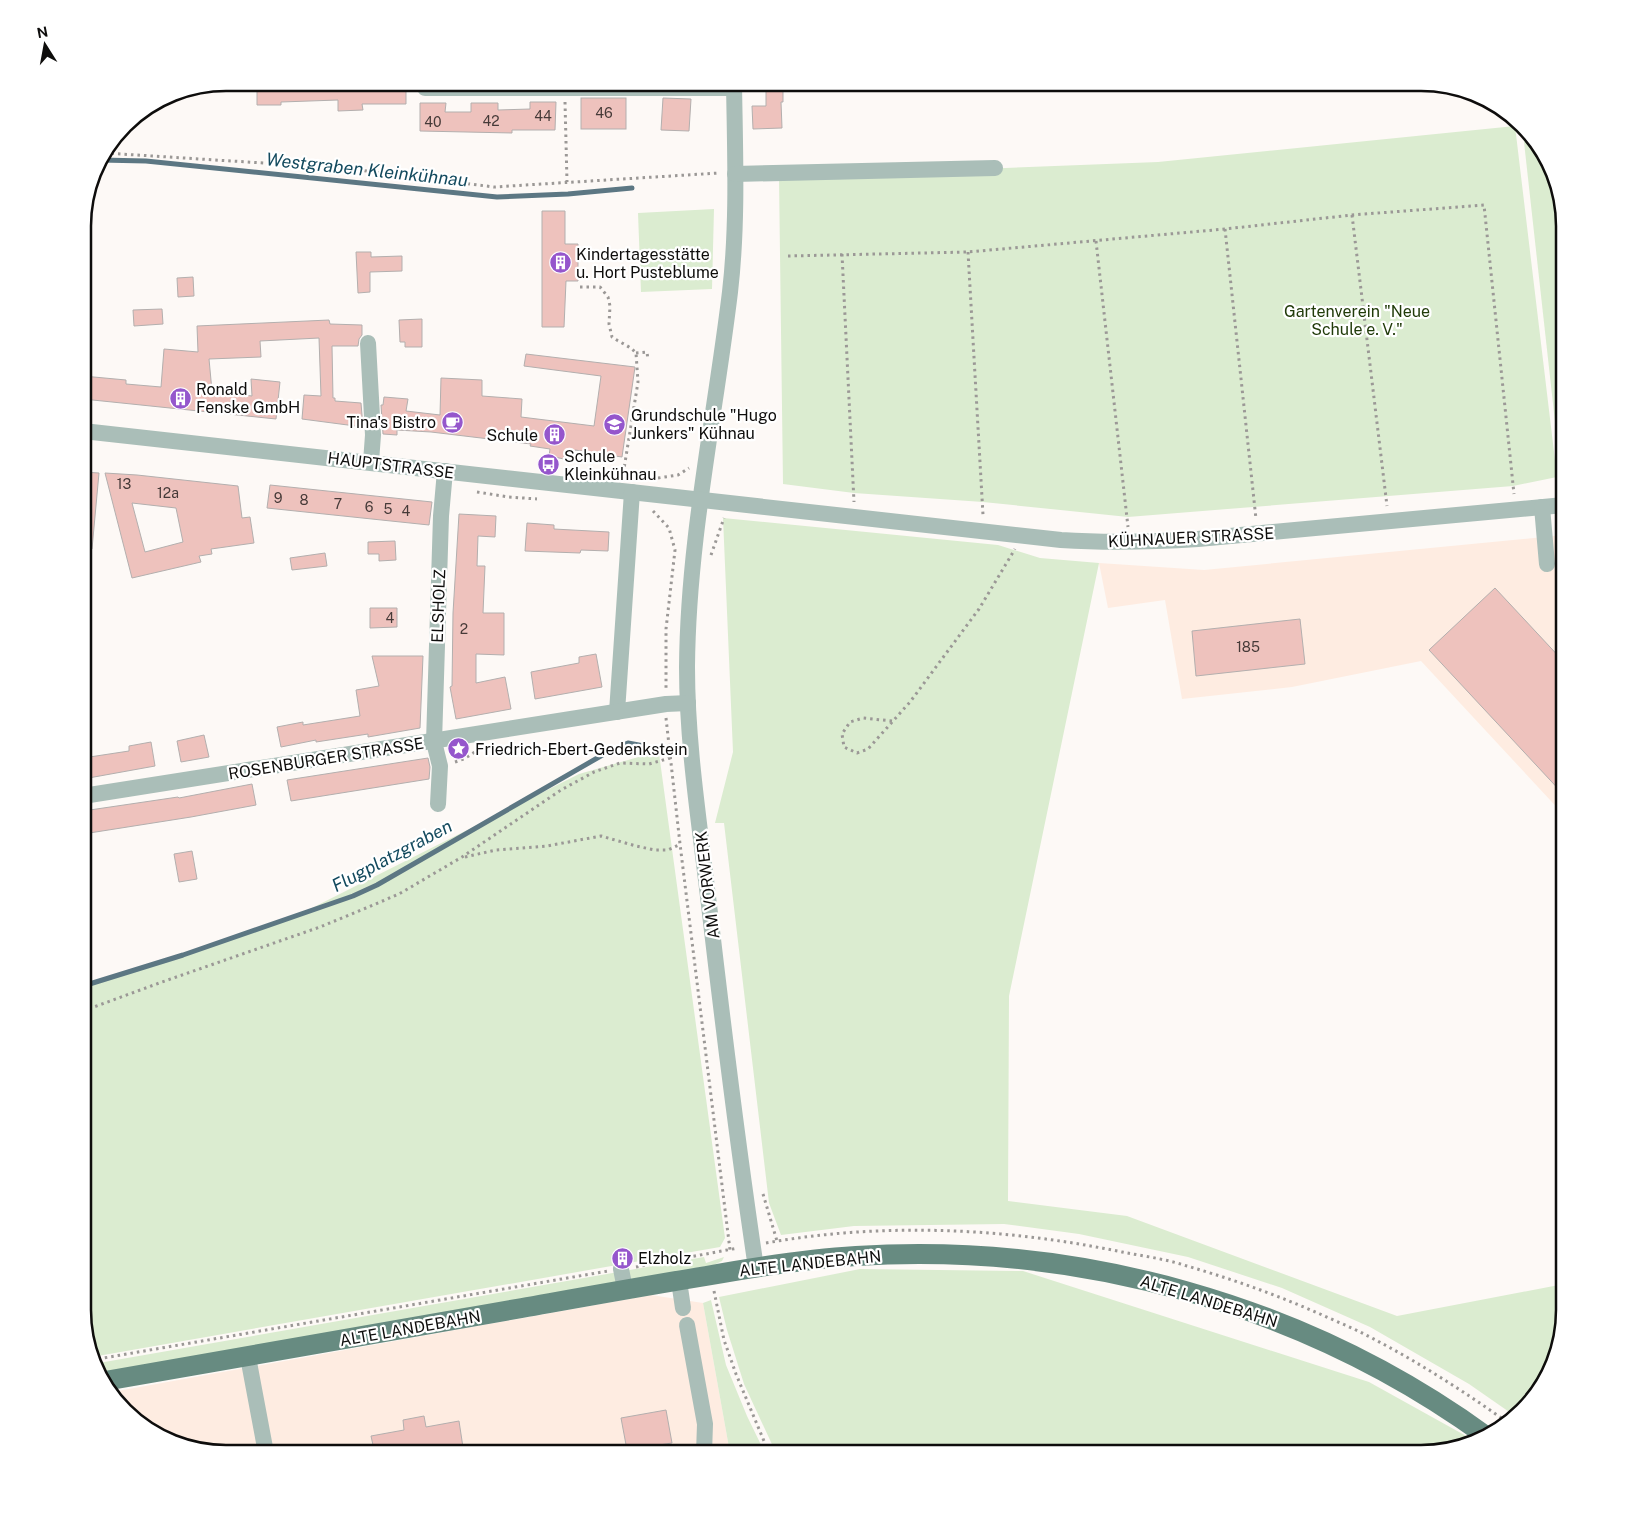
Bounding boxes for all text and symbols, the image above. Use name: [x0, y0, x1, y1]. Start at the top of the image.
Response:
north arrow: [20, 20, 70, 70]
text: N: [36, 23, 49, 41]
house number: 46: [595, 105, 613, 121]
house number: 44: [534, 108, 552, 124]
house number: 42: [482, 113, 500, 129]
house number: 40: [424, 114, 442, 130]
water label: Westgraben Kleinkühnau: [265, 148, 469, 191]
place label: Kindertagesstätte u. Hort Pusteblume: [576, 245, 719, 282]
building icon: Kindertagesstätte u. Hort Pusteblume: [548, 251, 572, 275]
park label: Gartenverein "Neue Schule e. V.": [1284, 302, 1430, 339]
place label: Ronald Fenske GmbH: [196, 380, 300, 417]
building icon: Ronald Fenske GmbH: [168, 386, 192, 410]
place label: Grundschule "Hugo Junkers" Kühnau: [631, 406, 777, 443]
cafe icon: Tina's Bistro: [440, 410, 464, 434]
school or university icon: Grundschule "Hugo Junkers" Kühnau: [603, 412, 627, 436]
place label: Tina's Bistro: [347, 413, 436, 432]
building icon: Schule: [542, 423, 566, 447]
place label: Schule: [487, 426, 538, 445]
place label: Schule Kleinkühnau: [564, 447, 656, 484]
street label: HAUPTSTRASSE: [327, 448, 455, 483]
bus stop icon: Schule Kleinkühnau: [536, 453, 560, 477]
house number: 13: [117, 476, 131, 492]
house number: 12a: [157, 485, 179, 501]
house number: 9: [274, 490, 283, 506]
house number: 8: [299, 492, 309, 508]
house number: 7: [334, 496, 342, 512]
house number: 6: [365, 499, 374, 515]
house number: 5: [384, 501, 393, 517]
house number: 4: [402, 503, 411, 519]
street label: KÜHNAUER STRASSE: [1107, 523, 1275, 551]
street label: ELSHOLZ: [428, 569, 449, 643]
house number: 4: [386, 610, 395, 626]
house number: 2: [460, 621, 468, 637]
house number: 185: [1236, 639, 1260, 655]
street label: ROSENBURGER STRASSE: [227, 734, 425, 783]
place icon: Friedrich-Ebert-Gedenkstein: [447, 737, 471, 761]
place label: Friedrich-Ebert-Gedenkstein: [475, 740, 687, 759]
water label: Flugplatzgraben: [328, 815, 455, 896]
street label: AM VORWERK: [691, 830, 724, 940]
building icon: Elzholz: [610, 1246, 634, 1270]
street label: ALTE LANDEBAHN: [738, 1247, 882, 1280]
place label: Elzholz: [638, 1249, 692, 1268]
street label: ALTE LANDEBAHN: [1138, 1272, 1280, 1331]
street label: ALTE LANDEBAHN: [338, 1307, 482, 1350]

